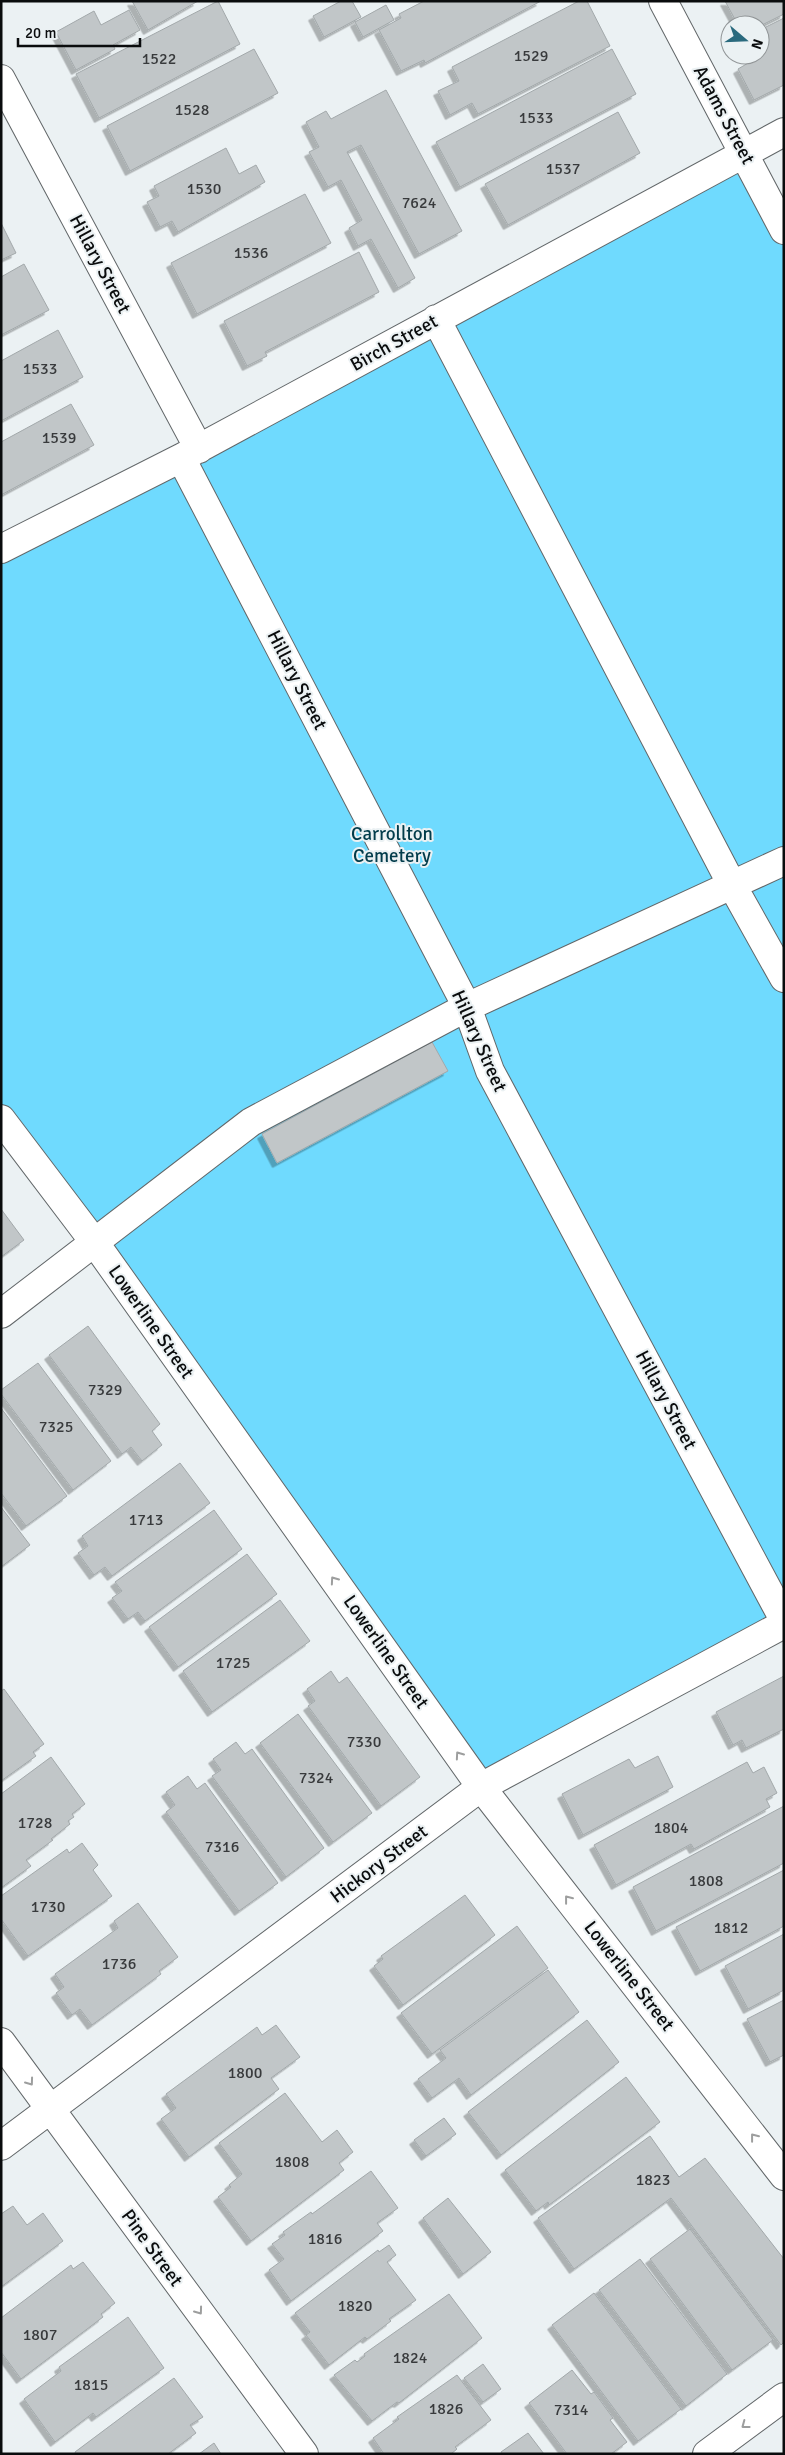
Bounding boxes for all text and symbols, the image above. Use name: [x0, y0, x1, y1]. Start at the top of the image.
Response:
scale bar: [18, 15, 140, 47]
north arrow: [720, 15, 770, 65]
text: 20 m: [25, 24, 56, 42]
text: N: [747, 37, 766, 51]
house number: 1529: [514, 46, 548, 66]
house number: 1522: [142, 49, 176, 69]
street label: Adams Street: [688, 62, 760, 169]
house number: 1528: [175, 100, 209, 120]
house number: 1533: [519, 108, 553, 128]
house number: 1537: [546, 159, 580, 179]
house number: 1530: [187, 179, 221, 199]
house number: 7624: [402, 193, 437, 213]
street label: Hillary Street: [64, 210, 136, 318]
house number: 1536: [234, 243, 268, 263]
street label: Birch Street: [346, 309, 442, 377]
house number: 1533: [23, 359, 57, 379]
house number: 1539: [42, 428, 76, 448]
street label: Hillary Street: [262, 626, 333, 734]
park label: Carrollton Cemetery: [351, 822, 433, 868]
street label: Hillary Street: [446, 986, 512, 1096]
street label: Lowerline Street: [103, 1261, 199, 1384]
street label: Hillary Street: [630, 1346, 702, 1454]
house number: 7329: [88, 1380, 122, 1400]
house number: 7325: [39, 1417, 73, 1437]
house number: 1713: [129, 1510, 163, 1530]
one-way arrow: [332, 1577, 340, 1586]
street label: Lowerline Street: [338, 1591, 434, 1714]
house number: 1725: [216, 1653, 250, 1673]
house number: 7330: [347, 1732, 381, 1752]
one-way arrow: [456, 1752, 465, 1761]
house number: 7324: [299, 1768, 334, 1788]
house number: 1728: [18, 1813, 52, 1833]
house number: 1804: [654, 1818, 689, 1838]
street label: Hickory Street: [325, 1819, 433, 1908]
house number: 7316: [205, 1837, 239, 1857]
house number: 1808: [689, 1871, 723, 1891]
one-way arrow: [565, 1895, 574, 1904]
house number: 1730: [31, 1897, 65, 1917]
street label: Lowerline Street: [579, 1916, 680, 2036]
house number: 1812: [714, 1918, 748, 1938]
house number: 1736: [102, 1954, 136, 1974]
house number: 1800: [228, 2063, 262, 2083]
one-way arrow: [24, 2076, 33, 2086]
one-way arrow: [750, 2134, 759, 2143]
house number: 1808: [275, 2152, 309, 2172]
house number: 1823: [636, 2170, 670, 2190]
street label: Pine Street: [116, 2205, 188, 2292]
house number: 1816: [308, 2229, 342, 2249]
house number: 1820: [338, 2296, 372, 2316]
one-way arrow: [193, 2305, 202, 2315]
house number: 1807: [23, 2325, 57, 2345]
house number: 1824: [393, 2348, 428, 2368]
house number: 1815: [74, 2375, 108, 2395]
house number: 1826: [429, 2399, 463, 2419]
house number: 7314: [554, 2400, 589, 2420]
one-way arrow: [741, 2419, 751, 2428]

